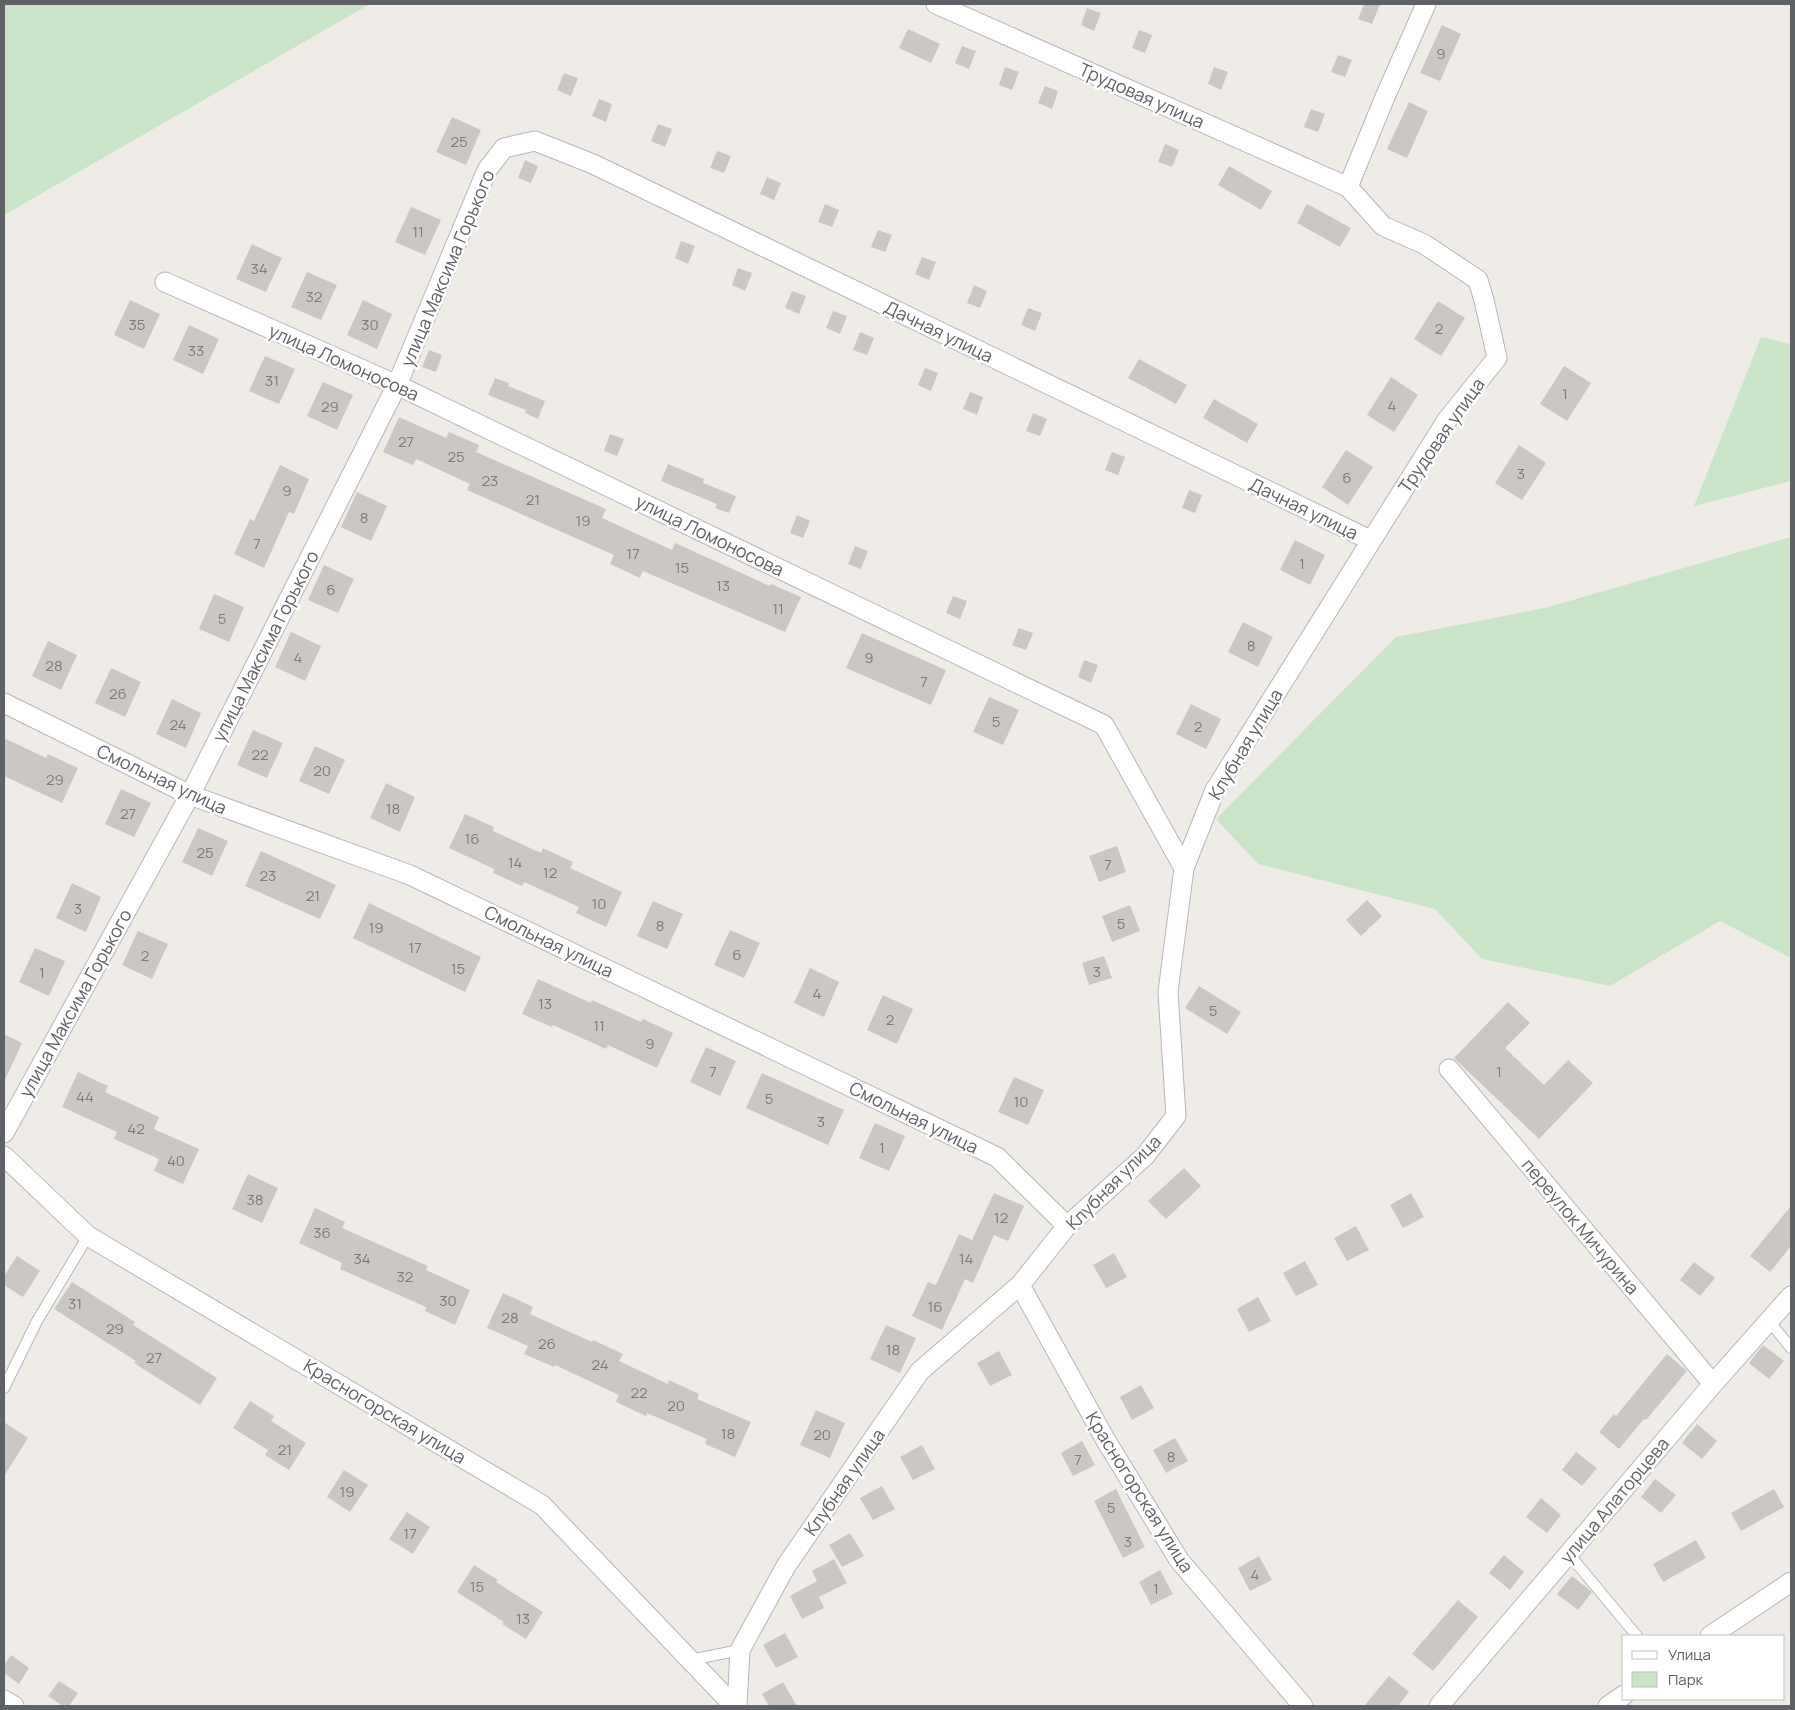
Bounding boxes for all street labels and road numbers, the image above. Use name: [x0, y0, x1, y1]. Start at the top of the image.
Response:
street label: Трудовая улица: [1076, 57, 1208, 133]
street label: улица Максима Горького: [395, 166, 499, 370]
street label: Дачная улица: [881, 294, 997, 368]
street label: улица Ломоносова: [265, 318, 423, 406]
street label: Трудовая улица: [1393, 373, 1489, 497]
street label: Дачная улица: [1246, 471, 1362, 545]
street label: улица Ломоносова: [632, 489, 788, 581]
street label: улица Максима Горького: [206, 546, 324, 746]
street label: Клубная улица: [1202, 684, 1288, 804]
street label: Смольная улица: [93, 738, 231, 820]
street label: Смольная улица: [481, 899, 617, 983]
street label: улица Максима Горького: [13, 905, 137, 1101]
street label: Смольная улица: [846, 1075, 982, 1159]
street label: Клубная улица: [1060, 1129, 1166, 1235]
street label: переулок Мичурина: [1517, 1153, 1645, 1299]
street label: Красногорская улица: [299, 1353, 471, 1469]
street label: Красногорская улица: [1081, 1407, 1199, 1577]
street label: Клубная улица: [798, 1424, 890, 1540]
street label: улица Алаторцева: [1554, 1432, 1674, 1568]

